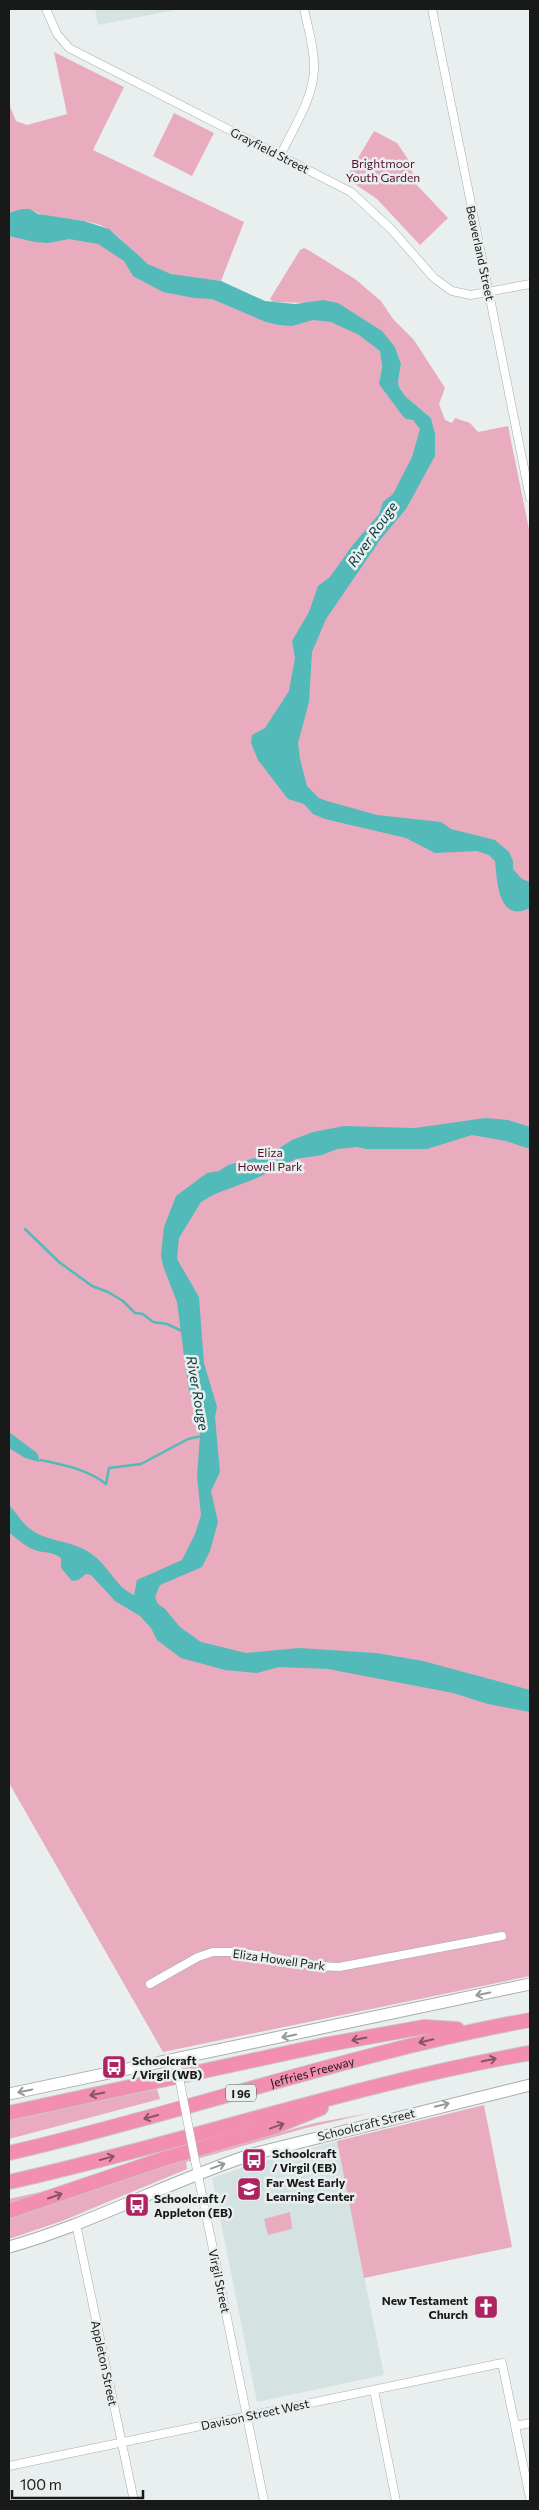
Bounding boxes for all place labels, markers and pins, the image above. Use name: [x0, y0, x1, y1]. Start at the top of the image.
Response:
place label: Schoolcraft / Virgil (WB): [132, 2053, 202, 2081]
bus stop icon: Schoolcraft / Virgil (WB): [101, 2054, 127, 2080]
place label: Schoolcraft / Virgil (EB): [272, 2146, 337, 2174]
bus stop icon: Schoolcraft / Virgil (EB): [241, 2147, 267, 2173]
place label: Far West Early Learning Center: [266, 2175, 354, 2203]
school or university icon: Far West Early Learning Center: [236, 2176, 262, 2202]
place label: Schoolcraft / Appleton (EB): [154, 2191, 233, 2219]
bus stop icon: Schoolcraft / Appleton (EB): [124, 2192, 150, 2218]
place label: New Testament Church: [382, 2293, 468, 2321]
church icon: New Testament Church: [473, 2294, 499, 2320]

